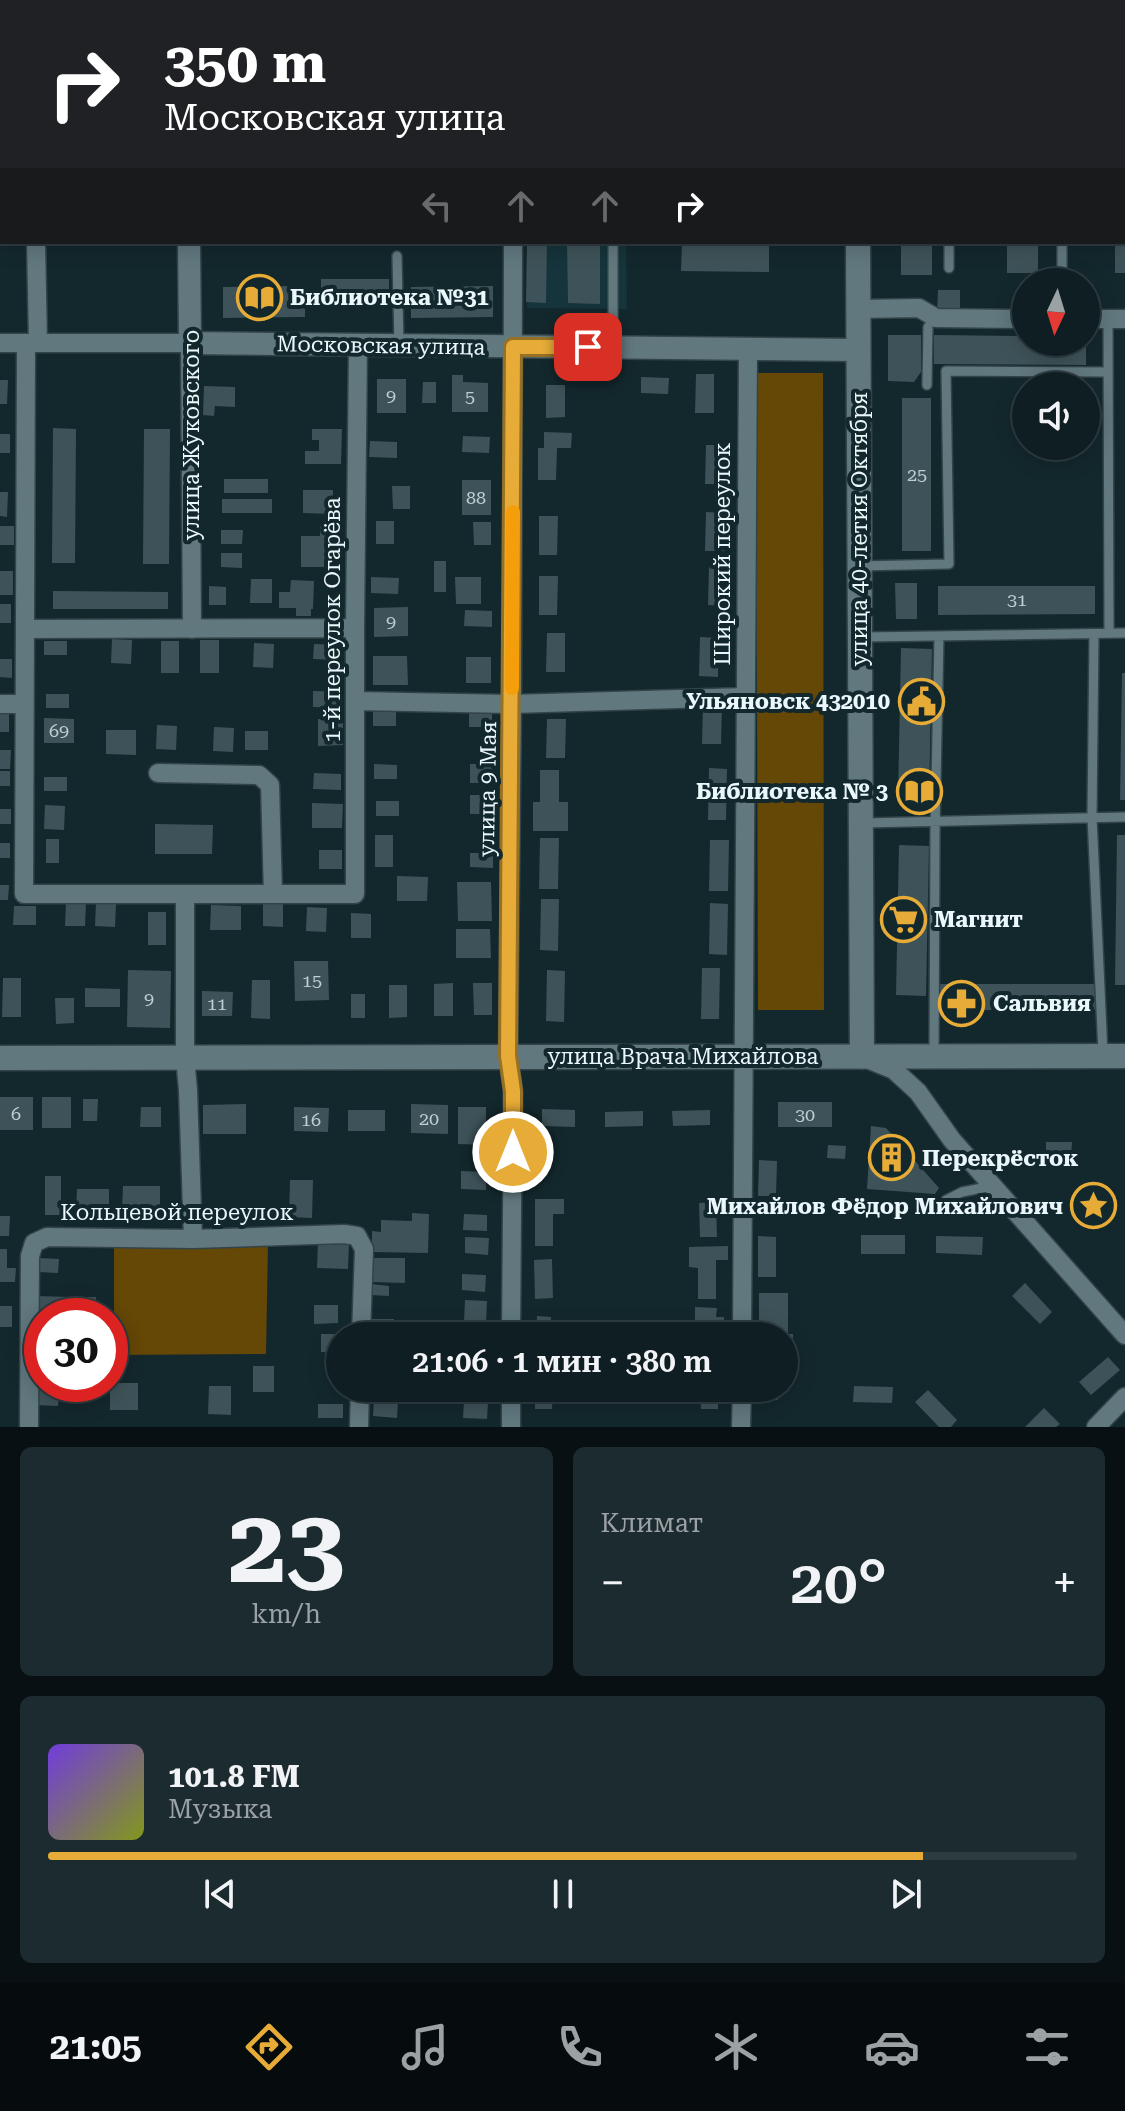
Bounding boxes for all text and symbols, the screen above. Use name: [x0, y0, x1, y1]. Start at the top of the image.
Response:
text: 350 m: [164, 30, 326, 96]
icon: right: [32, 32, 136, 136]
text: Московская улица: [164, 97, 505, 139]
icon: left: [415, 184, 459, 228]
icon: ahead: [499, 184, 543, 228]
icon: ahead: [583, 184, 627, 228]
icon: right: [667, 184, 711, 228]
north arrow: [1012, 268, 1100, 356]
map controls: [1012, 268, 1100, 460]
library icon: Библиотека №31: [235, 273, 283, 321]
place label: Библиотека №31: [290, 285, 489, 310]
pin: [554, 313, 622, 381]
icon: arrive: [566, 325, 610, 369]
street label: улица Жуковского: [179, 330, 204, 540]
street label: Московская улица: [277, 331, 486, 360]
button: sound: [1012, 372, 1100, 460]
house number: 9: [386, 385, 396, 406]
house number: 5: [465, 386, 475, 407]
street label: улица 40-летия Октября: [847, 392, 872, 666]
street label: Широкий переулок: [710, 442, 735, 666]
house number: 25: [907, 464, 927, 485]
house number: 88: [466, 487, 486, 508]
street label: 1-й переулок Огарёва: [320, 497, 345, 743]
house number: 31: [1007, 589, 1027, 610]
house number: 9: [386, 611, 396, 632]
public building icon: Ульяновск 432010: [897, 677, 945, 725]
place label: Ульяновск 432010: [686, 689, 890, 714]
house number: 69: [49, 720, 69, 741]
street label: улица 9 Мая: [474, 721, 501, 857]
library icon: Библиотека № 3: [895, 767, 943, 815]
place label: Библиотека № 3: [696, 779, 888, 804]
supermarket icon: Магнит: [879, 895, 927, 943]
place label: Магнит: [934, 907, 1023, 932]
house number: 15: [302, 970, 322, 991]
pharmacy icon: Сальвия: [938, 979, 986, 1027]
house number: 9: [144, 988, 154, 1009]
place label: Сальвия: [993, 991, 1091, 1016]
house number: 11: [207, 993, 227, 1014]
street label: улица Врача Михайлова: [548, 1044, 819, 1069]
house number: 6: [11, 1103, 21, 1124]
house number: 30: [795, 1104, 815, 1125]
house number: 20: [419, 1108, 439, 1129]
house number: 16: [301, 1109, 321, 1130]
position arrow: [471, 1110, 555, 1194]
building icon: Перекрёсток: [867, 1134, 915, 1182]
place label: Перекрёсток: [922, 1146, 1078, 1171]
place icon: Михайлов Фёдор Михайлович: [1070, 1182, 1118, 1230]
place label: Михайлов Фёдор Михайлович: [707, 1194, 1063, 1219]
street label: Кольцевой переулок: [60, 1200, 294, 1225]
speed limit sign: 30: [24, 1298, 128, 1402]
text: 21:06 · 1 мин · 380 m: [412, 1344, 712, 1379]
text: 23: [228, 1486, 344, 1607]
text: Климат: [601, 1508, 703, 1538]
text: 20°: [790, 1547, 887, 1618]
text: −: [601, 1557, 625, 1609]
text: +: [1052, 1557, 1077, 1609]
text: km/h: [251, 1599, 321, 1629]
text: 101.8 FM: [168, 1759, 300, 1794]
text: Музыка: [168, 1794, 272, 1824]
icon: previous: [198, 1872, 242, 1916]
icon: pause: [541, 1872, 585, 1916]
icon: next: [884, 1872, 928, 1916]
icon: directions: [241, 2019, 297, 2075]
icon: music: [397, 2019, 453, 2075]
icon: phone: [552, 2019, 608, 2075]
icon: climate: [708, 2019, 764, 2075]
icon: car: [864, 2019, 920, 2075]
icon: filters: [1019, 2019, 1075, 2075]
text: 21:05: [50, 2026, 142, 2068]

